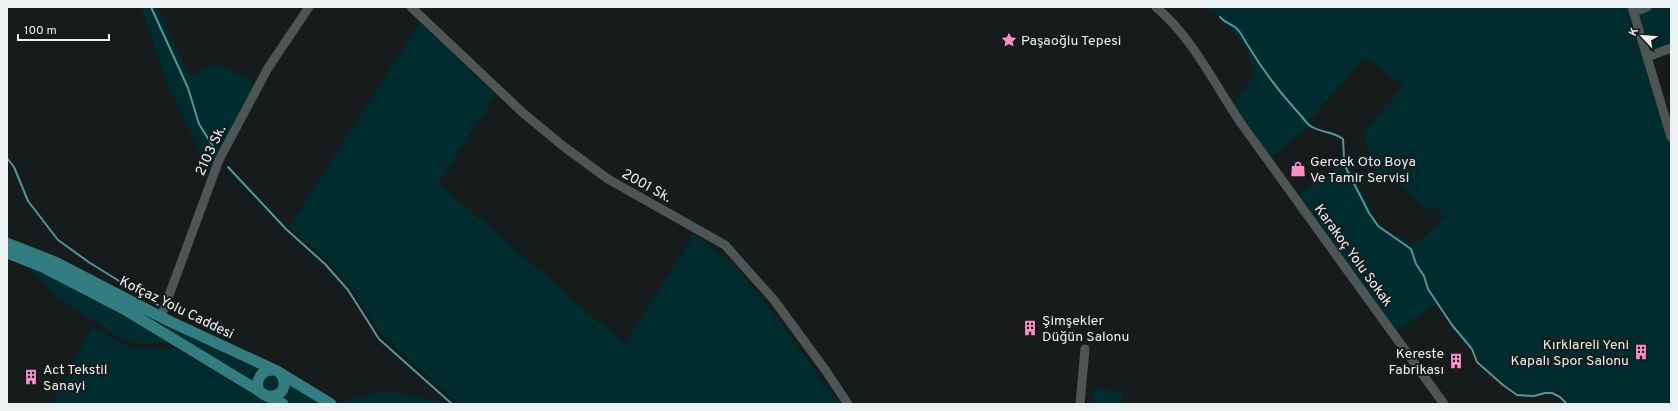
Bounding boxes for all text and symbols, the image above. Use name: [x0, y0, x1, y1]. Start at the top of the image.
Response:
scale bar: [18, 16, 109, 42]
north arrow: [1622, 16, 1662, 56]
text: 100 m: [24, 23, 57, 39]
text: K: [1626, 25, 1642, 39]
place icon: Paşaoğlu Tepesi: [1000, 31, 1018, 49]
place label: Paşaoğlu Tepesi: [1021, 33, 1121, 50]
street label: 2103 Sk.: [192, 123, 230, 178]
place label: Gercek Oto Boya Ve Tamir Servisi: [1310, 154, 1416, 187]
shop icon: Gercek Oto Boya Ve Tamir Servisi: [1289, 160, 1307, 178]
street label: 2001 Sk.: [619, 166, 674, 207]
street label: Karakoç Yolu Sokak: [1310, 202, 1396, 310]
street label: Kofçaz Yolu Caddesi: [116, 273, 236, 343]
place label: Şimşekler Düğün Salonu: [1042, 313, 1129, 346]
building icon: Şimşekler Düğün Salonu: [1021, 319, 1039, 337]
place label: Kırklareli Yeni Kapalı Spor Salonu: [1511, 337, 1629, 370]
building icon: Kırklareli Yeni Kapalı Spor Salonu: [1632, 343, 1650, 361]
place label: Kereste Fabrikası: [1389, 346, 1444, 379]
building icon: Kereste Fabrikası: [1447, 352, 1465, 370]
place label: Act Tekstil Sanayi: [43, 362, 108, 395]
building icon: Act Tekstil Sanayi: [22, 368, 40, 386]

